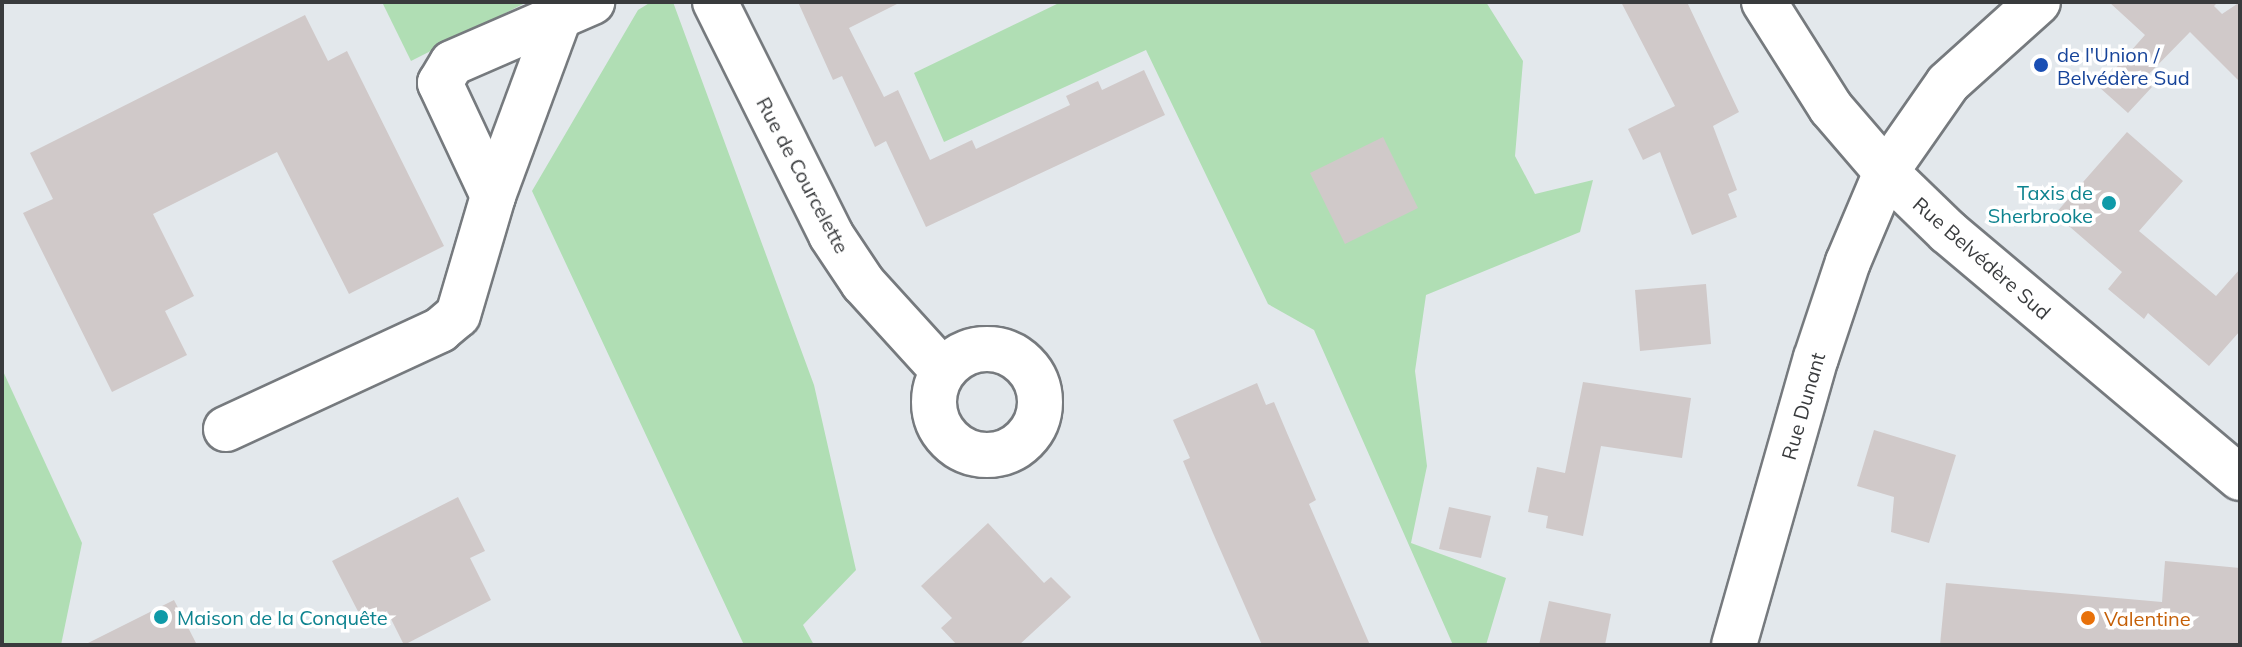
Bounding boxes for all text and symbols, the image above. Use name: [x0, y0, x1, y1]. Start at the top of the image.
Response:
place label: de l'Union / Belvédère Sud: [2057, 42, 2190, 89]
marker: de l'Union / Belvédère Sud: [2032, 56, 2050, 74]
street label: Rue de Courcelette: [752, 93, 854, 257]
place label: Taxis de Sherbrooke: [1988, 180, 2093, 227]
street label: Rue Belvédère Sud: [1908, 192, 2056, 324]
marker: Taxis de Sherbrooke: [2100, 194, 2118, 212]
street label: Rue Dunant: [1776, 350, 1830, 462]
place label: Maison de la Conquête: [177, 605, 388, 629]
place label: Valentine: [2104, 606, 2191, 630]
marker: Maison de la Conquête: [152, 608, 170, 626]
marker: Valentine: [2079, 609, 2097, 627]

